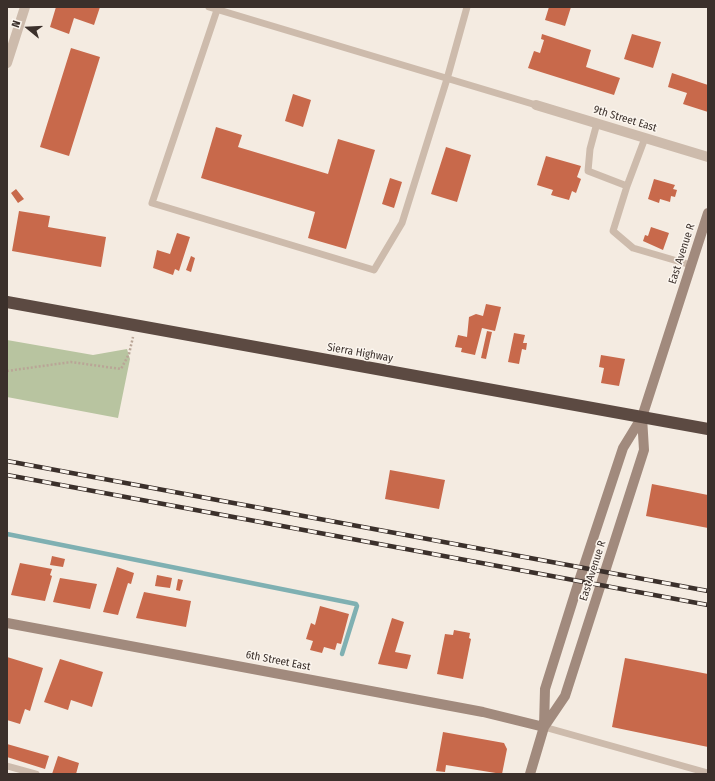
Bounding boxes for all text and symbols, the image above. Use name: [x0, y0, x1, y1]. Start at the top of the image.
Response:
north arrow: [8, 8, 48, 48]
text: N: [9, 19, 23, 29]
street label: 9th Street East: [592, 103, 658, 135]
street label: East Avenue R: [666, 222, 698, 286]
street label: Sierra Highway: [326, 341, 394, 365]
street label: East Avenue R: [577, 539, 609, 603]
street label: 6th Street East: [244, 648, 312, 674]

